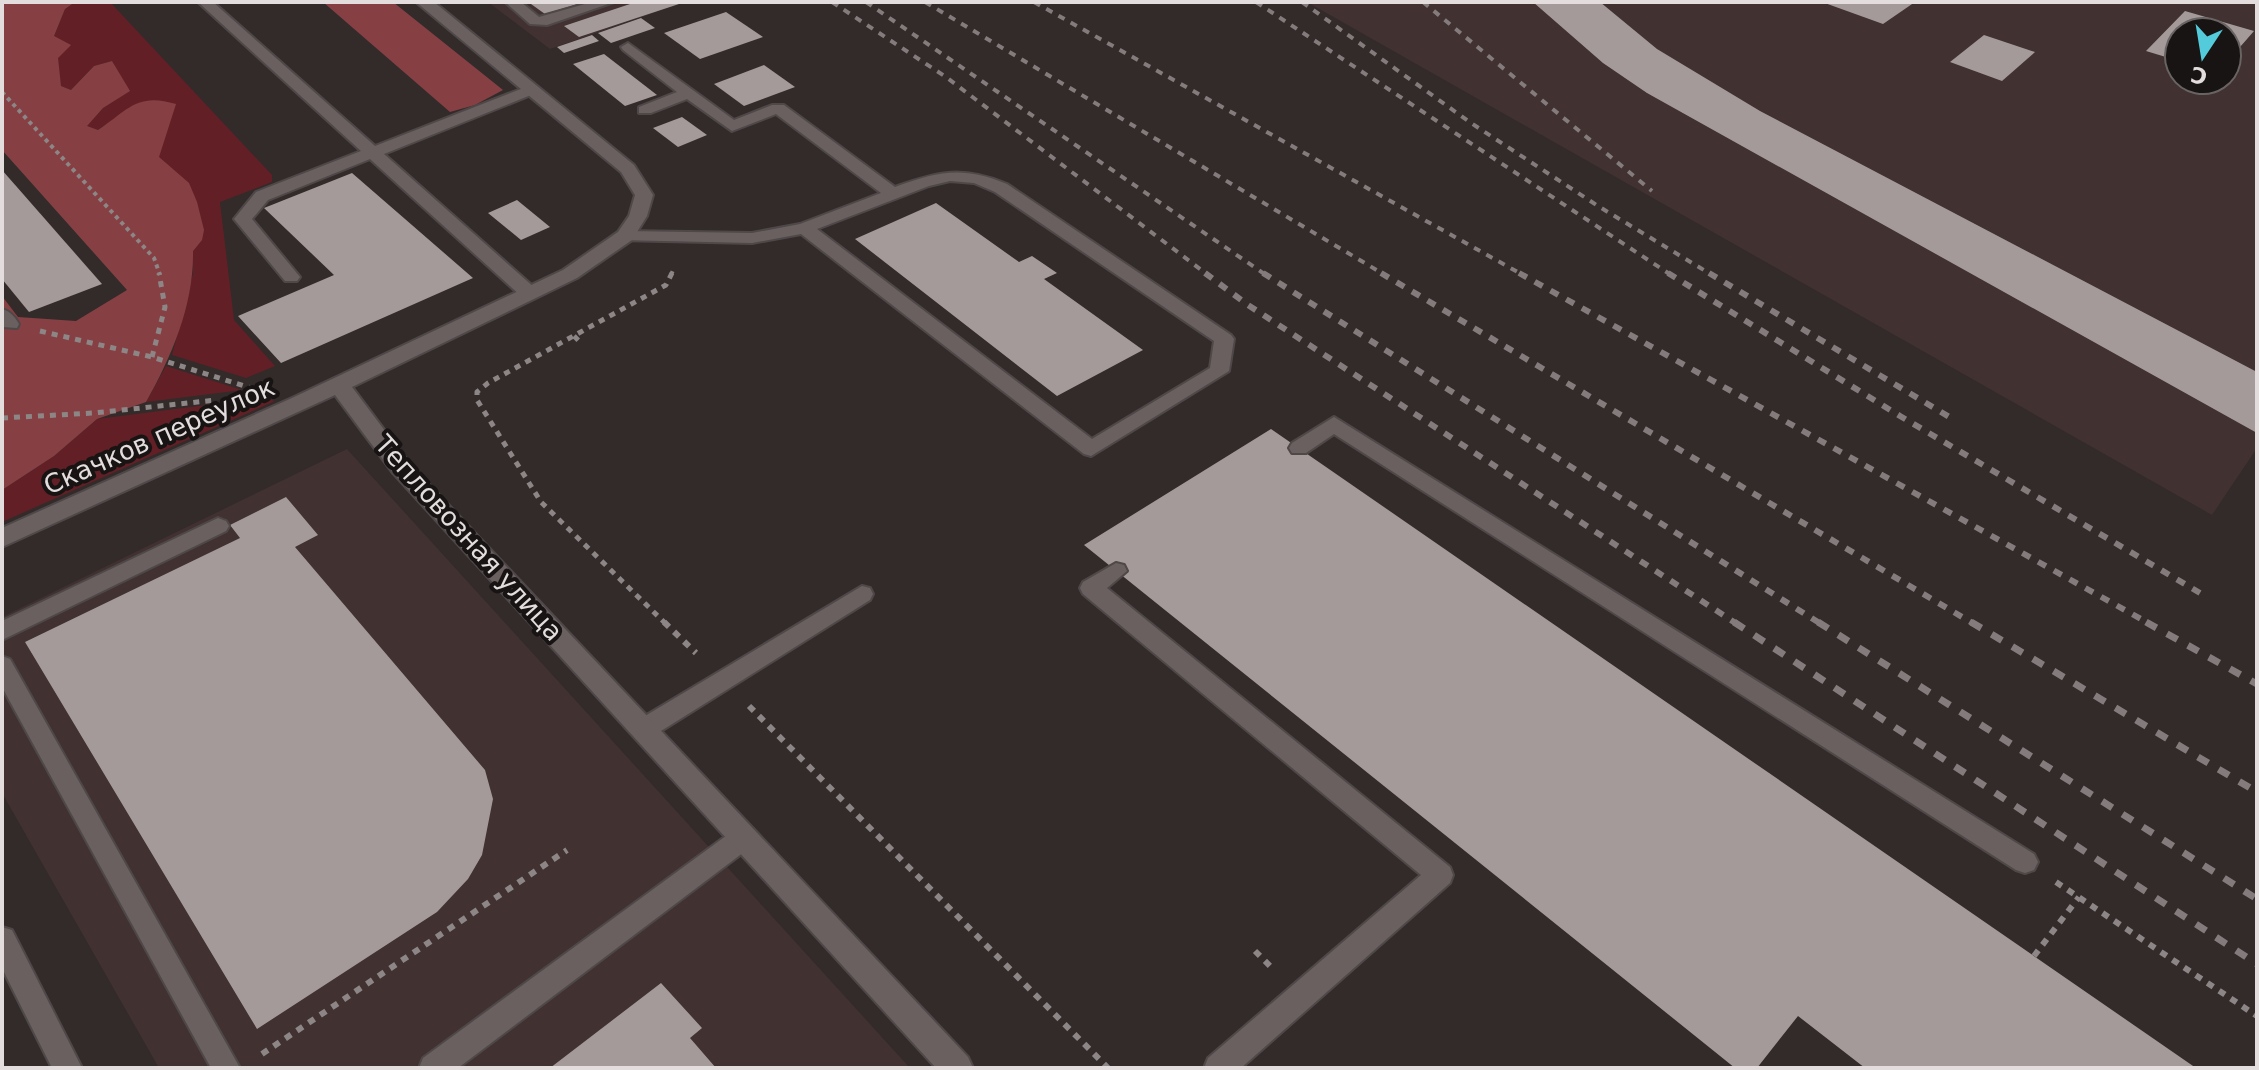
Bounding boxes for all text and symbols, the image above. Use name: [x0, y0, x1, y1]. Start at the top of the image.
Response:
north arrow: [2163, 16, 2243, 96]
text: С: [2188, 61, 2209, 89]
street label: Скачков переулок: [39, 372, 279, 500]
street label: Тепловозная улица: [368, 428, 569, 647]

